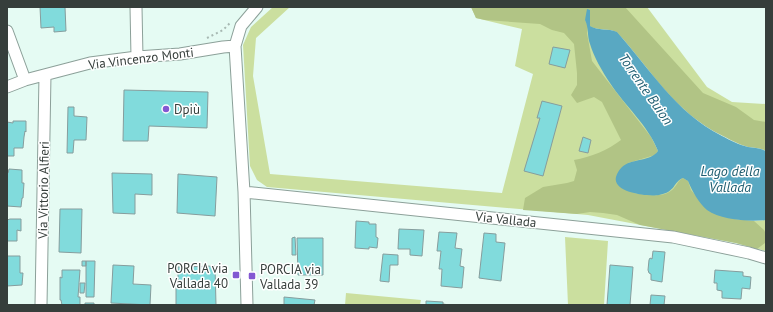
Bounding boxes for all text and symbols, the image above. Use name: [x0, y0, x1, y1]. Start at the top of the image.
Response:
street label: Via Vincenzo Monti: [86, 44, 195, 74]
water label: Torrente Buion: [615, 50, 677, 128]
place label: Dpiù: [174, 101, 200, 118]
marker: Dpiù: [161, 104, 171, 114]
street label: Via Vittorio Alfieri: [34, 141, 53, 240]
water label: Lago della Vallada: [701, 162, 760, 196]
street label: Via Vallada: [474, 208, 537, 231]
place label: PORCIA via Vallada 40: [167, 260, 228, 292]
place label: PORCIA via Vallada 39: [259, 261, 321, 293]
marker: PORCIA via Vallada 40: [231, 270, 241, 280]
marker: PORCIA via Vallada 39: [247, 271, 257, 281]

